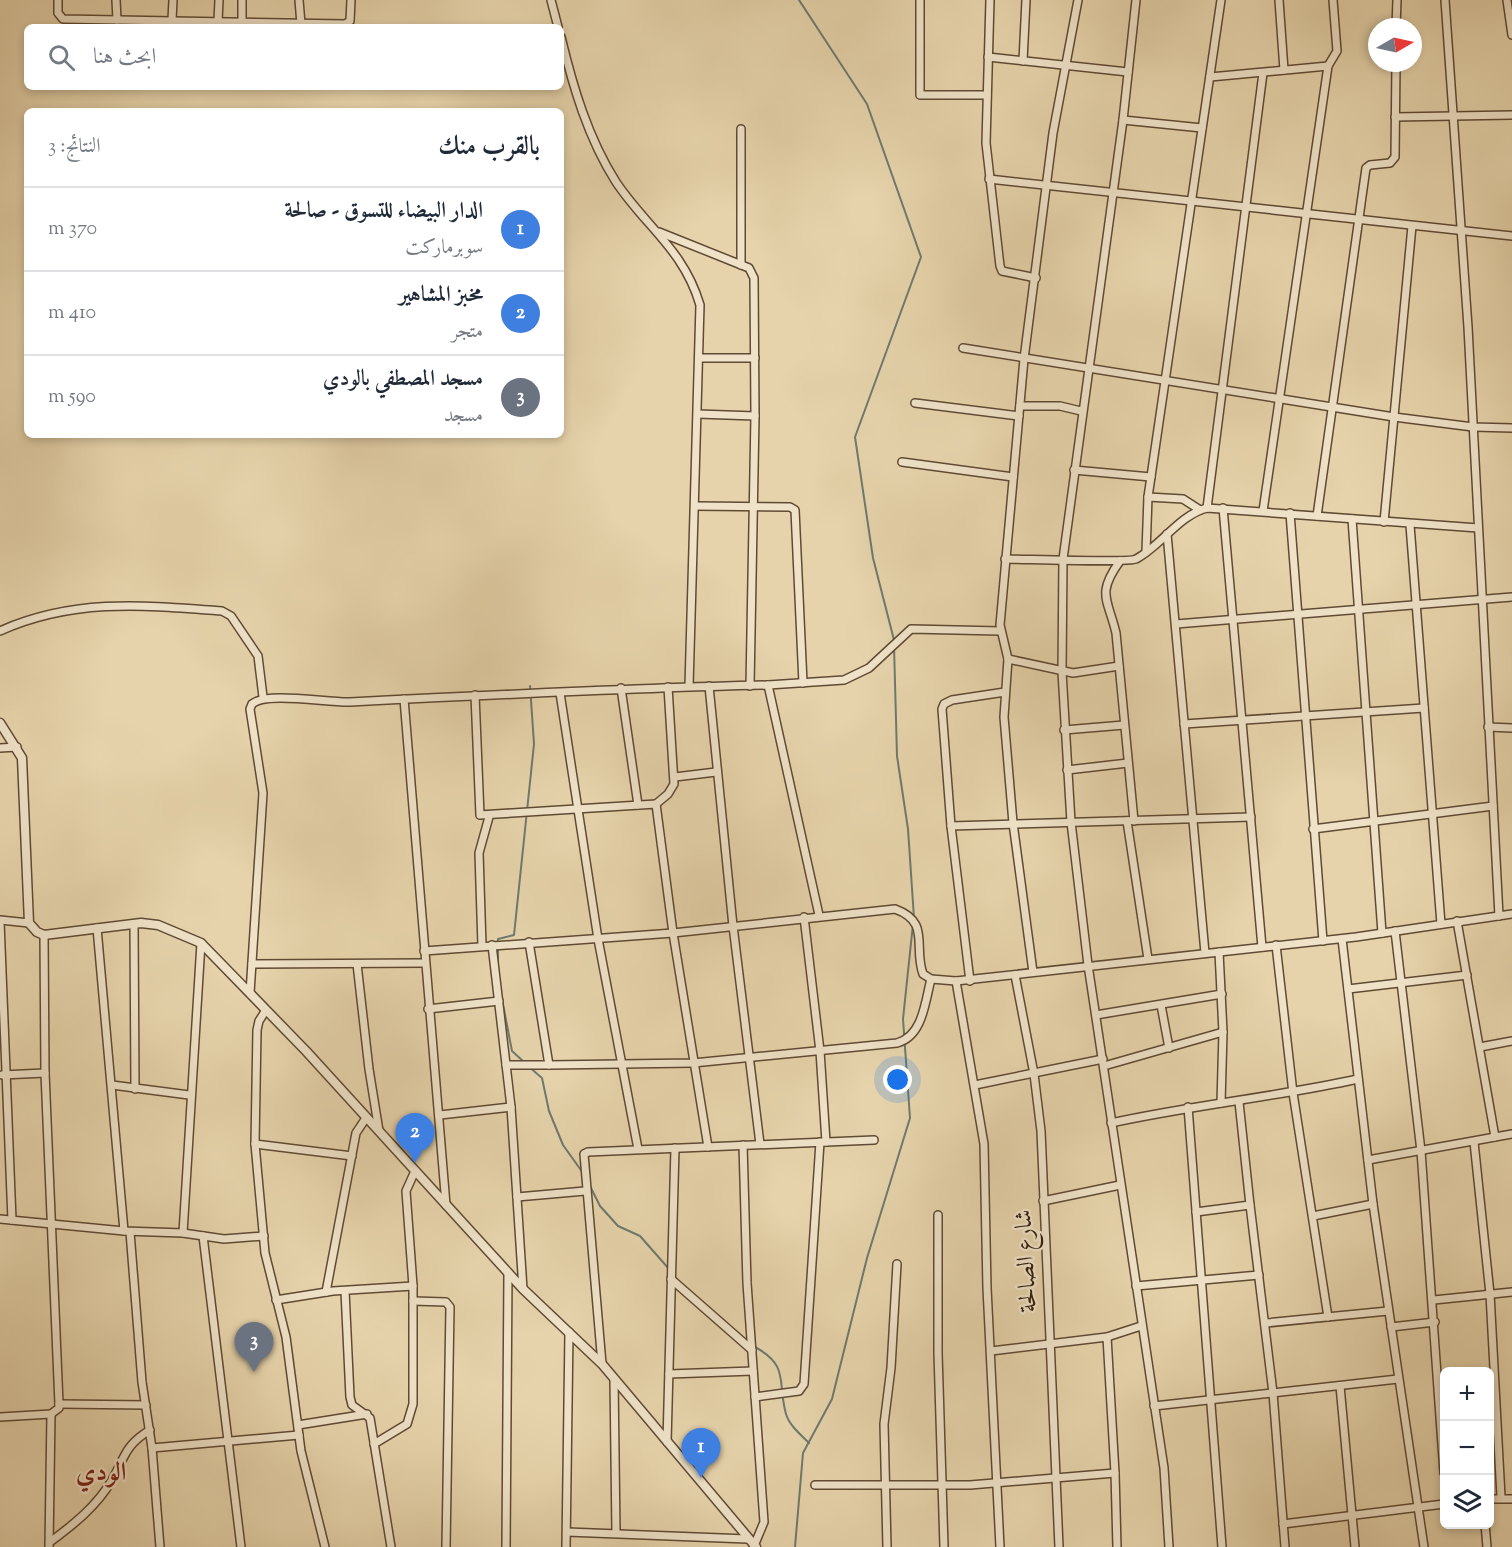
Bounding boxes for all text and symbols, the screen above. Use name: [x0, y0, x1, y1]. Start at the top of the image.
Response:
north arrow: [1368, 18, 1422, 72]
search box: [24, 24, 564, 90]
icon: search: [45, 41, 78, 74]
text: ابحث هنا: [93, 42, 156, 74]
text: بالقرب منك: [438, 129, 540, 166]
text: النتائج: 3: [48, 133, 101, 162]
text: الدار البيضاء للتسوق - صالحة: [285, 196, 483, 228]
text: 370 m: [48, 215, 97, 244]
text: 1: [517, 215, 524, 244]
text: سوبرماركت: [405, 234, 483, 263]
text: مخبز المشاهير: [399, 280, 483, 312]
text: 410 m: [48, 299, 96, 328]
text: 2: [516, 299, 525, 328]
text: متجر: [451, 318, 483, 347]
text: مسجد المصطفي بالودي: [323, 364, 483, 396]
text: 590 m: [48, 383, 96, 412]
text: 3: [516, 383, 525, 412]
text: مسجد: [444, 402, 483, 431]
your location: [883, 1065, 912, 1094]
pin: 2: [396, 1114, 434, 1163]
street label: شارع الصالحة: [1007, 1209, 1048, 1313]
pin: 3: [234, 1322, 274, 1372]
map controls: [1440, 1367, 1494, 1529]
button: +: [1440, 1367, 1494, 1421]
button: −: [1440, 1421, 1494, 1475]
pin: 1: [682, 1428, 720, 1478]
district label: الودي: [76, 1455, 126, 1493]
button: layers: [1440, 1475, 1494, 1529]

